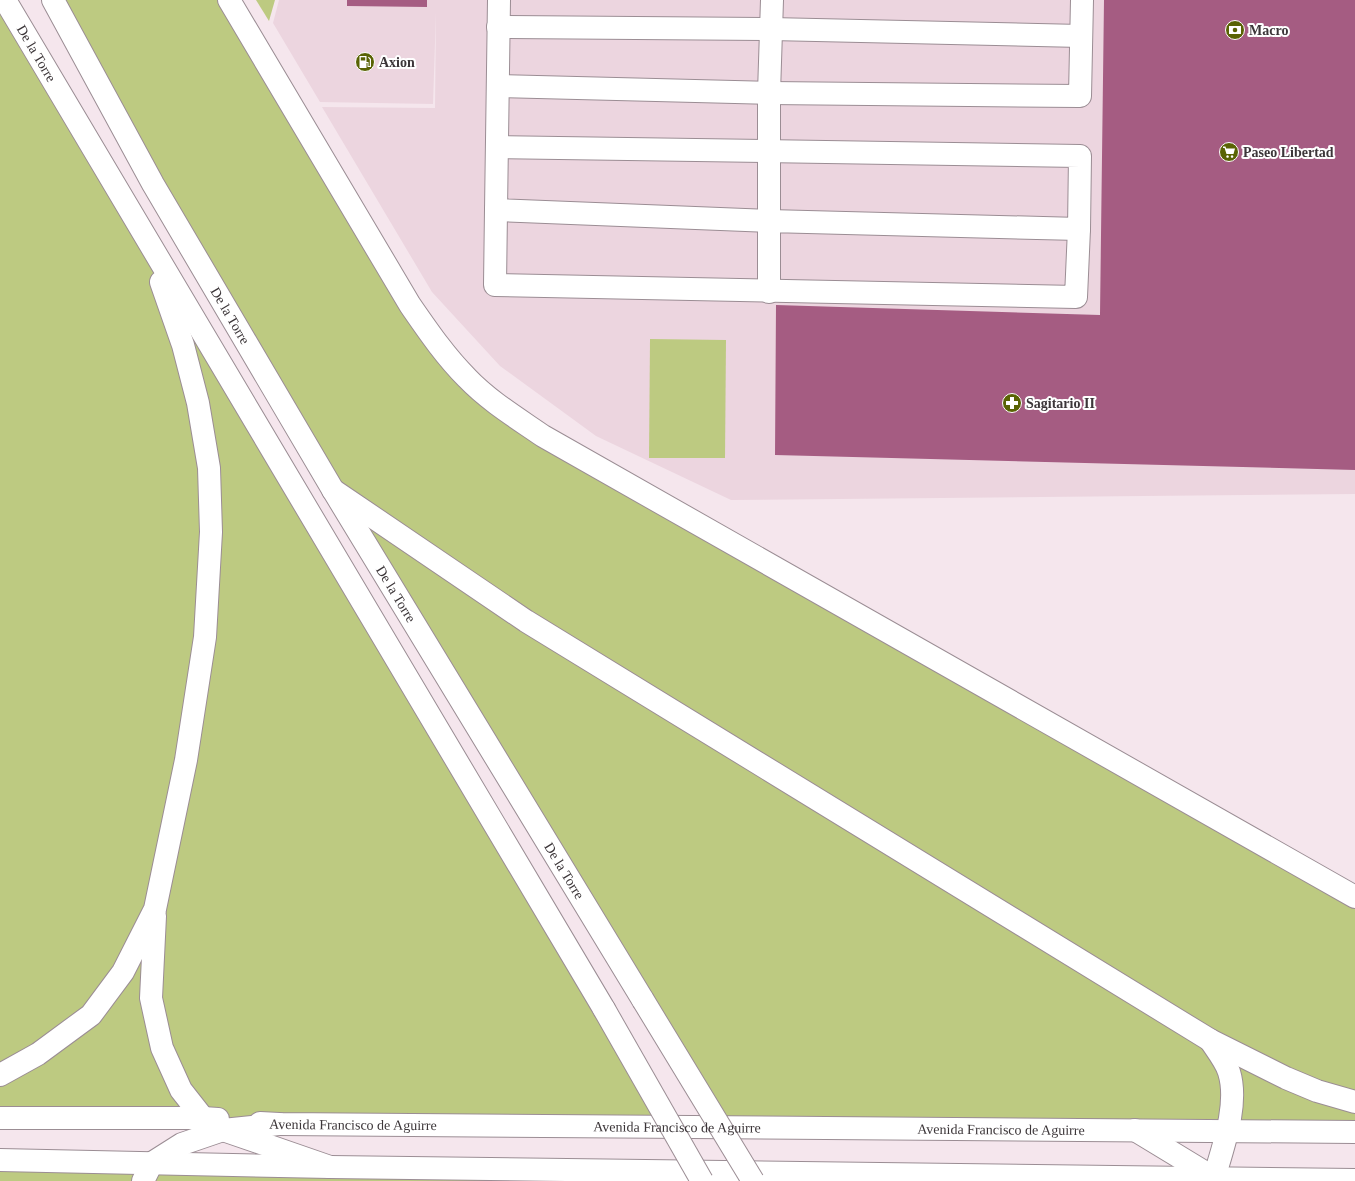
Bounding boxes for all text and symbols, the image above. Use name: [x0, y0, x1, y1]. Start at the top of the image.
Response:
bank icon: Macro: [1224, 19, 1246, 41]
street label: De la Torre: [14, 23, 59, 85]
place label: Macro: [1249, 23, 1288, 38]
fuel station icon: Axion: [354, 51, 376, 73]
place label: Axion: [379, 55, 415, 70]
supermarket icon: Paseo Libertad: [1218, 141, 1240, 163]
place label: Paseo Libertad: [1243, 145, 1334, 160]
street label: De la Torre: [207, 285, 252, 347]
pharmacy icon: Sagitario II: [1001, 392, 1023, 414]
place label: Sagitario II: [1026, 396, 1095, 411]
street label: De la Torre: [373, 563, 419, 625]
street label: De la Torre: [541, 840, 587, 902]
street label: Avenida Francisco de Aguirre: [269, 1116, 437, 1133]
street label: Avenida Francisco de Aguirre: [593, 1119, 761, 1136]
street label: Avenida Francisco de Aguirre: [917, 1122, 1085, 1138]

